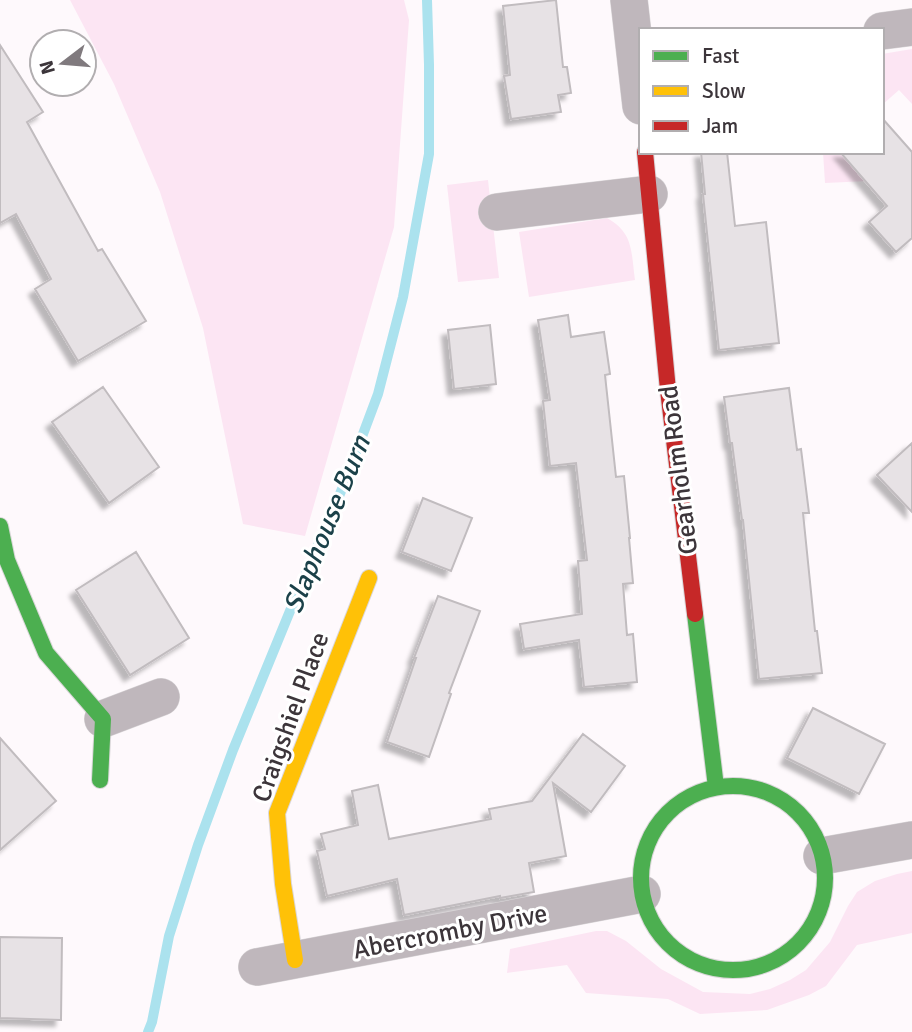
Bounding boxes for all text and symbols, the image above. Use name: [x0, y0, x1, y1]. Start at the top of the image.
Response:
north arrow: [28, 28, 98, 98]
legend: [639, 28, 884, 154]
text: Fast: [702, 43, 739, 69]
text: N: [34, 58, 61, 77]
text: Slow: [702, 78, 746, 104]
text: Jam: [702, 113, 738, 139]
street label: Gearholm Road: [653, 384, 705, 556]
water label: Slaphouse Burn: [276, 430, 378, 618]
street label: Craigshiel Place: [245, 628, 337, 807]
street label: Abercromby Drive: [350, 897, 550, 966]

